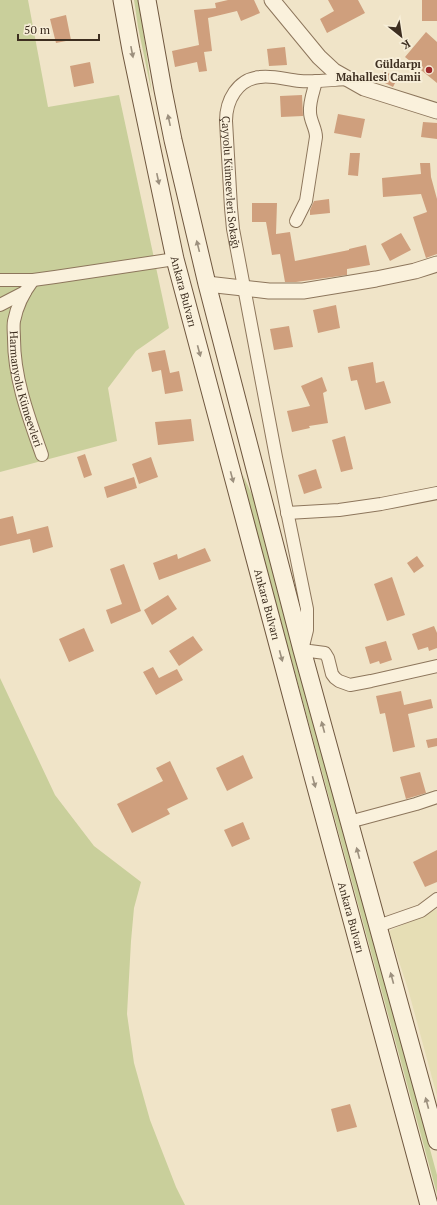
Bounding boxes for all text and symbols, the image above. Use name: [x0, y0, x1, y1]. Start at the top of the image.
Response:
scale bar: [18, 16, 99, 42]
north arrow: [381, 16, 421, 56]
text: 50 m: [24, 22, 51, 37]
text: K: [399, 37, 413, 53]
one-way arrow: [129, 46, 135, 58]
place label: Güldarpı Mahallesi Camii: [336, 57, 421, 84]
marker: Güldarpı Mahallesi Camii: [424, 65, 434, 75]
one-way arrow: [165, 114, 171, 126]
street label: Çayyolu Kümeevleri Sokağı: [219, 116, 244, 250]
one-way arrow: [156, 173, 162, 186]
one-way arrow: [195, 240, 201, 252]
street label: Ankara Bulvarı: [168, 254, 200, 328]
street label: Harmanyolu Kümeevleri: [7, 331, 46, 449]
one-way arrow: [196, 345, 202, 357]
one-way arrow: [230, 471, 236, 483]
street label: Ankara Bulvarı: [251, 568, 283, 642]
one-way arrow: [278, 650, 284, 663]
one-way arrow: [320, 721, 326, 733]
one-way arrow: [312, 776, 318, 788]
one-way arrow: [355, 846, 361, 858]
street label: Ankara Bulvarı: [335, 880, 367, 954]
one-way arrow: [389, 972, 395, 984]
one-way arrow: [424, 1097, 430, 1109]

